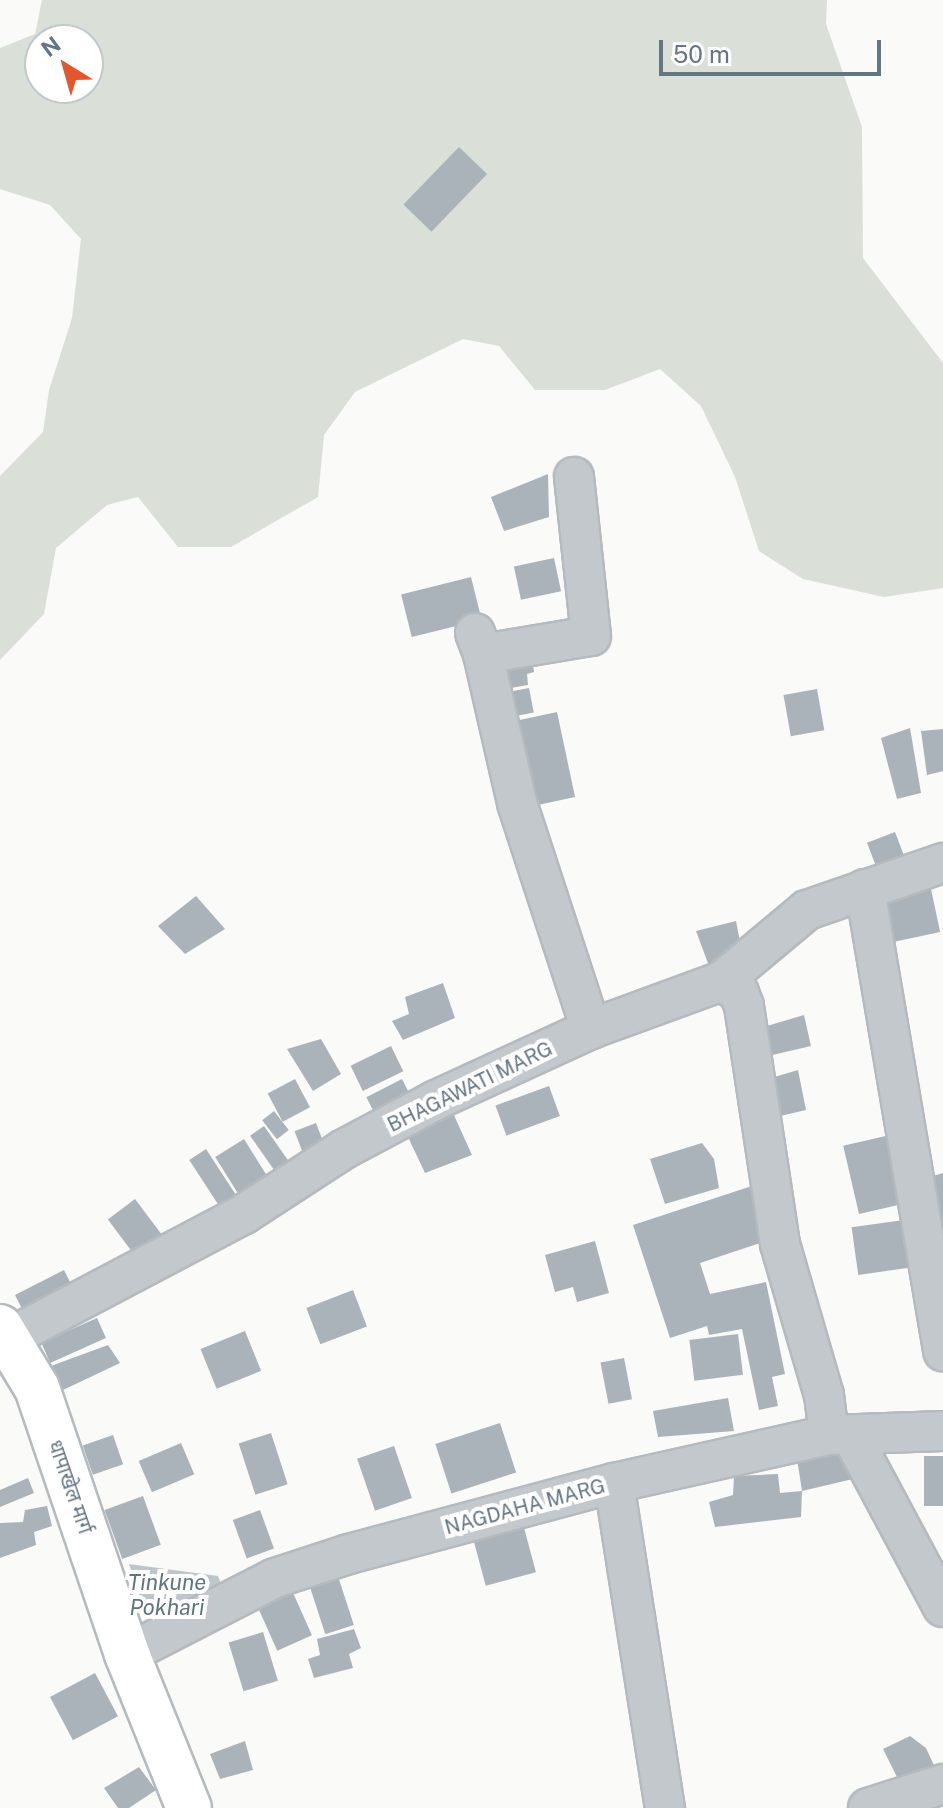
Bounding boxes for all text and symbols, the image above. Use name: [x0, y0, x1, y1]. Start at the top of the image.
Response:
north arrow: [24, 24, 104, 104]
scale bar: [663, 24, 885, 74]
text: N: [36, 31, 65, 62]
text: 50 m: [673, 40, 730, 68]
street label: BHAGAWATI MARG: [384, 1037, 556, 1137]
street label: धापाखेल मार्ग: [43, 1437, 97, 1537]
street label: NAGDAHA MARG: [442, 1474, 608, 1540]
water label: Tinkune Pokhari: [128, 1569, 206, 1620]

